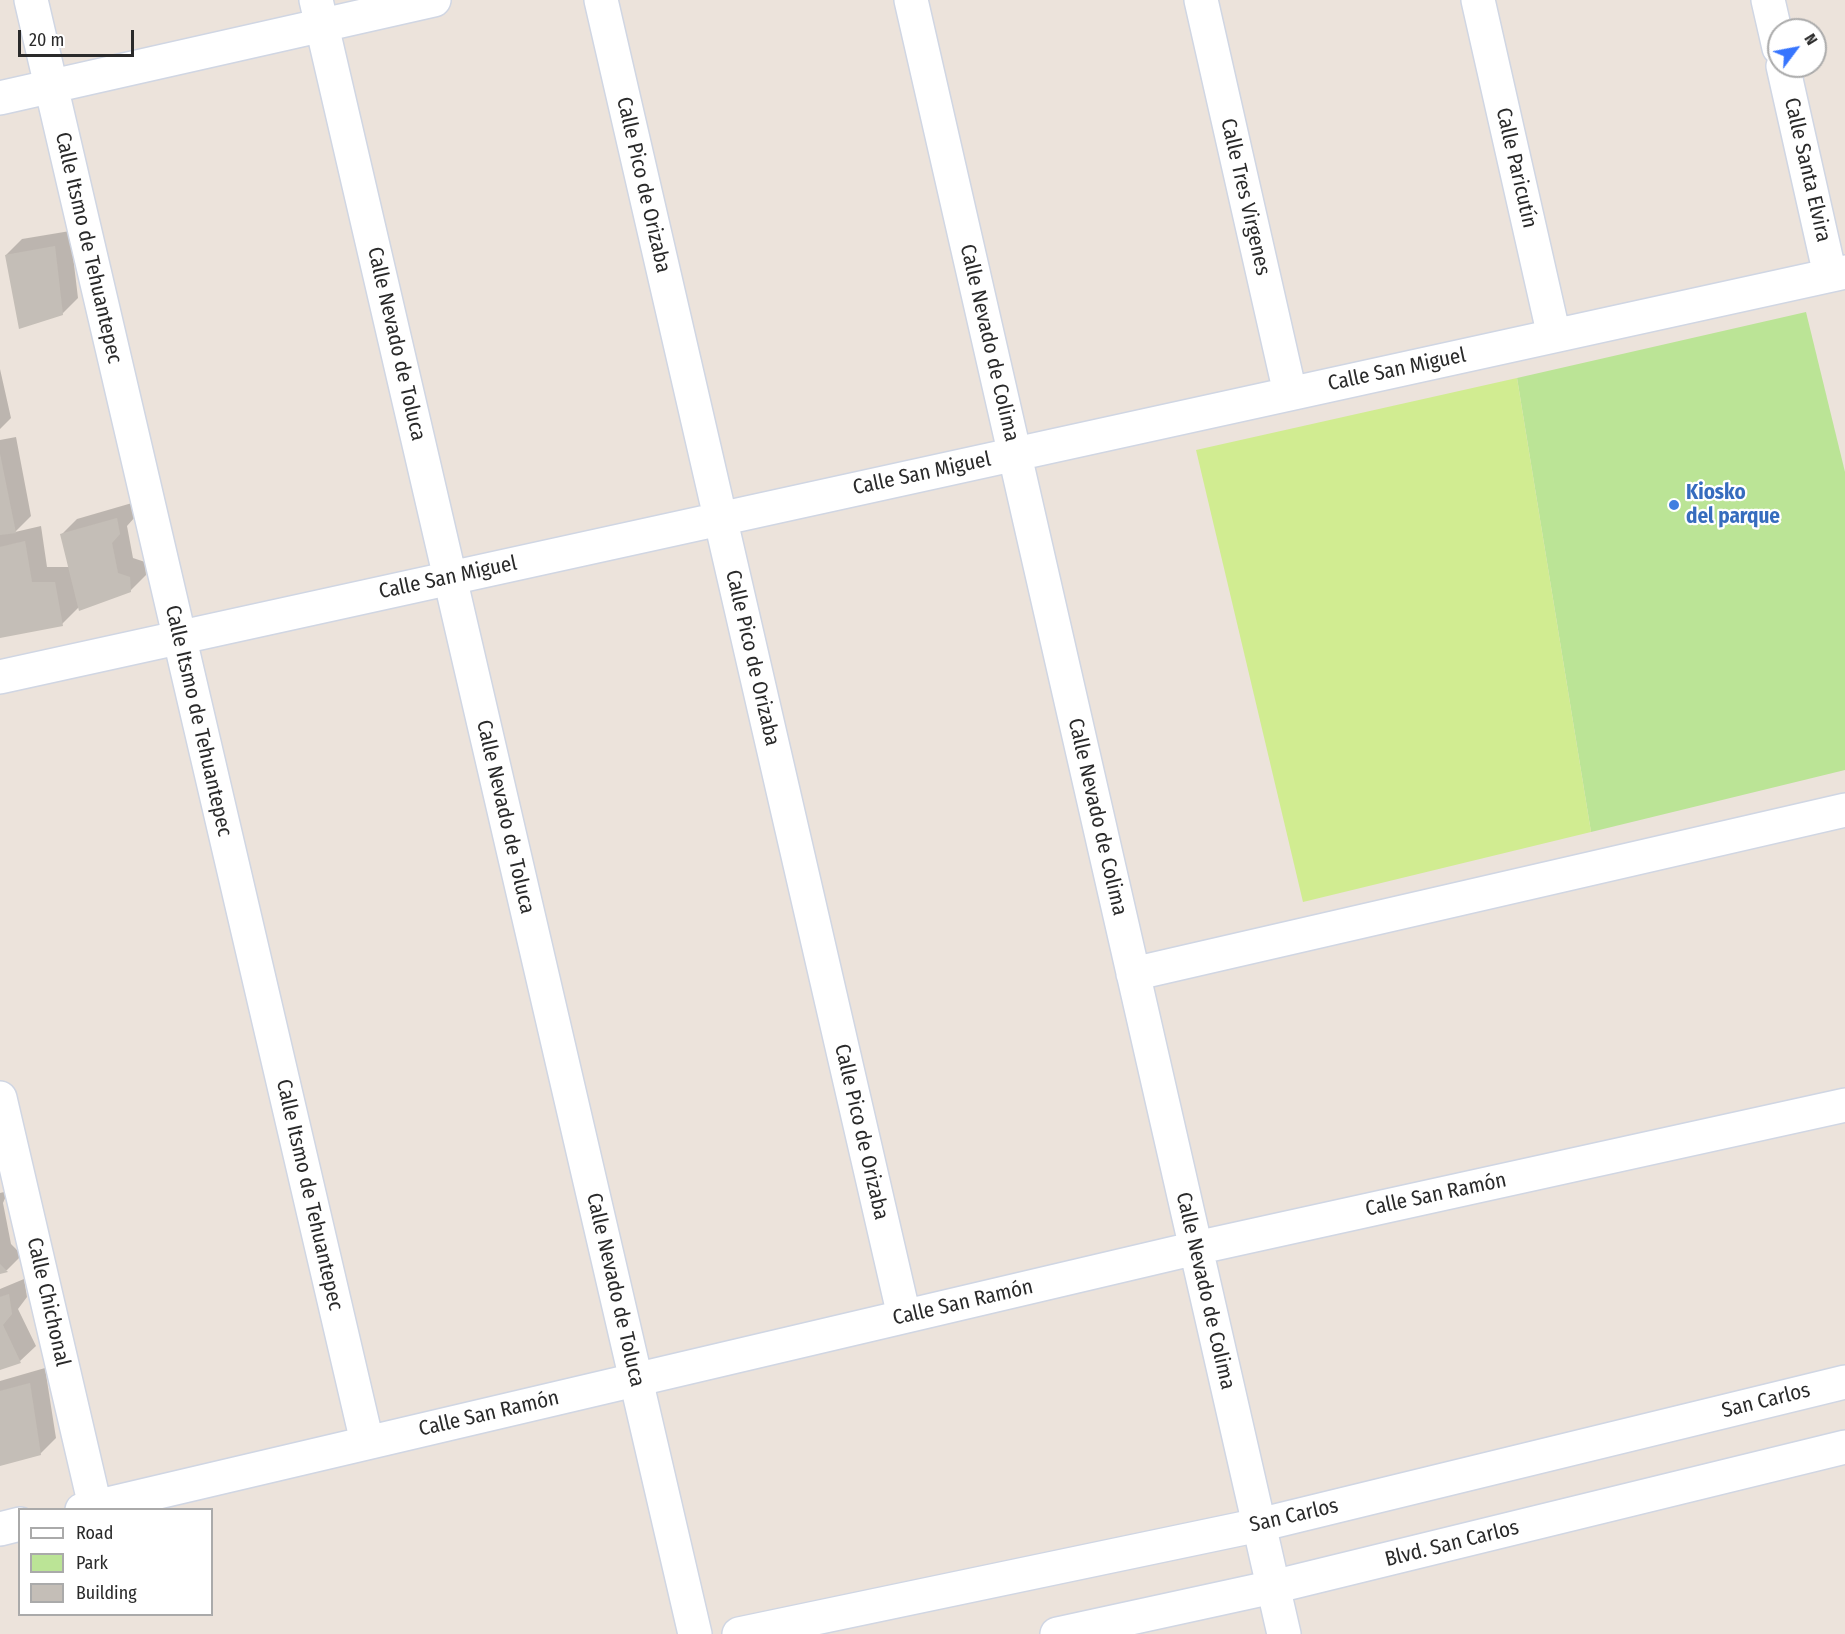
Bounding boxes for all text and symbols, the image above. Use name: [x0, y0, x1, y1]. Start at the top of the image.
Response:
scale bar: [21, 18, 136, 56]
north arrow: [1767, 18, 1827, 78]
text: 20 m: [29, 29, 64, 51]
text: N: [1800, 30, 1822, 48]
street label: Calle Pico de Orizaba: [611, 95, 675, 275]
street label: Calle Santa Elvira: [1778, 95, 1836, 245]
street label: Calle Paricutín: [1490, 105, 1542, 231]
street label: Calle Tres Virgenes: [1215, 116, 1275, 278]
street label: Calle Itsmo de Tehuantepec: [49, 130, 127, 366]
street label: Calle Nevado de Colima: [954, 242, 1024, 444]
street label: Calle Nevado de Toluca: [361, 245, 431, 443]
street label: Calle San Miguel: [1326, 343, 1468, 397]
street label: Calle San Miguel: [851, 447, 993, 501]
place label: Kiosko del parque: [1686, 480, 1780, 530]
marker: Kiosko del parque: [1667, 498, 1681, 512]
street label: Calle San Miguel: [377, 551, 519, 605]
street label: Calle Pico de Orizaba: [720, 568, 784, 748]
street label: Calle Itsmo de Tehuantepec: [159, 603, 237, 839]
street label: Calle Nevado de Colima: [1062, 716, 1132, 918]
street label: Calle Nevado de Toluca: [470, 718, 540, 916]
street label: Calle Pico de Orizaba: [829, 1042, 893, 1222]
street label: Calle Itsmo de Tehuantepec: [270, 1077, 348, 1313]
street label: Calle San Ramón: [1363, 1168, 1509, 1222]
street label: Calle Nevado de Colima: [1170, 1190, 1240, 1392]
street label: Calle Nevado de Toluca: [580, 1191, 650, 1389]
street label: Calle Chichonal: [21, 1235, 75, 1369]
street label: Calle San Ramón: [890, 1275, 1036, 1331]
street label: San Carlos: [1719, 1378, 1813, 1424]
street label: Calle San Ramón: [416, 1386, 562, 1442]
street label: San Carlos: [1247, 1494, 1341, 1538]
legend: [18, 1508, 213, 1616]
street label: Blvd. San Carlos: [1383, 1515, 1521, 1573]
text: Road: [76, 1522, 113, 1544]
text: Park: [76, 1552, 108, 1574]
text: Building: [76, 1582, 137, 1604]

